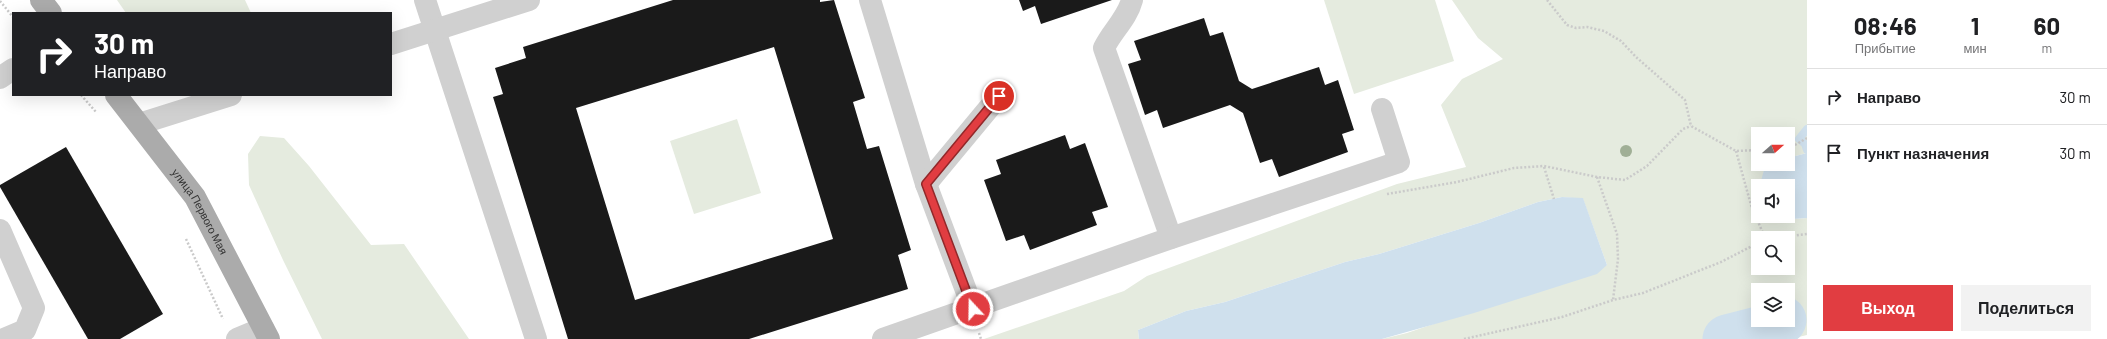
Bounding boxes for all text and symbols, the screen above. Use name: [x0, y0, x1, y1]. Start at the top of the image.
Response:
text: 08:46: [1854, 11, 1917, 40]
text: 1: [1971, 11, 1979, 40]
text: 60: [2034, 11, 2060, 40]
text: 30 m: [94, 26, 154, 60]
icon: right: [28, 28, 80, 80]
text: Прибытие: [1855, 40, 1916, 56]
text: мин: [1963, 40, 1987, 56]
text: m: [2042, 40, 2052, 56]
text: Направо: [94, 60, 166, 82]
pin: [982, 79, 1016, 113]
icon: arrive: [988, 85, 1010, 107]
icon: right: [1823, 86, 1845, 108]
text: Направо: [1857, 88, 1921, 106]
text: 30 m: [2059, 88, 2091, 106]
north arrow: [1751, 127, 1795, 171]
map controls: [1751, 127, 1795, 327]
icon: arrive: [1823, 142, 1845, 164]
text: Пункт назначения: [1857, 144, 1989, 162]
text: 30 m: [2059, 144, 2091, 162]
street label: улица Первого Мая: [169, 166, 231, 257]
button: sound: [1751, 179, 1795, 223]
button: search: [1751, 231, 1795, 275]
button: layers: [1751, 283, 1795, 327]
button: Выход: [1823, 285, 1953, 331]
button: Поделиться: [1961, 285, 2091, 331]
position arrow: [952, 288, 994, 330]

